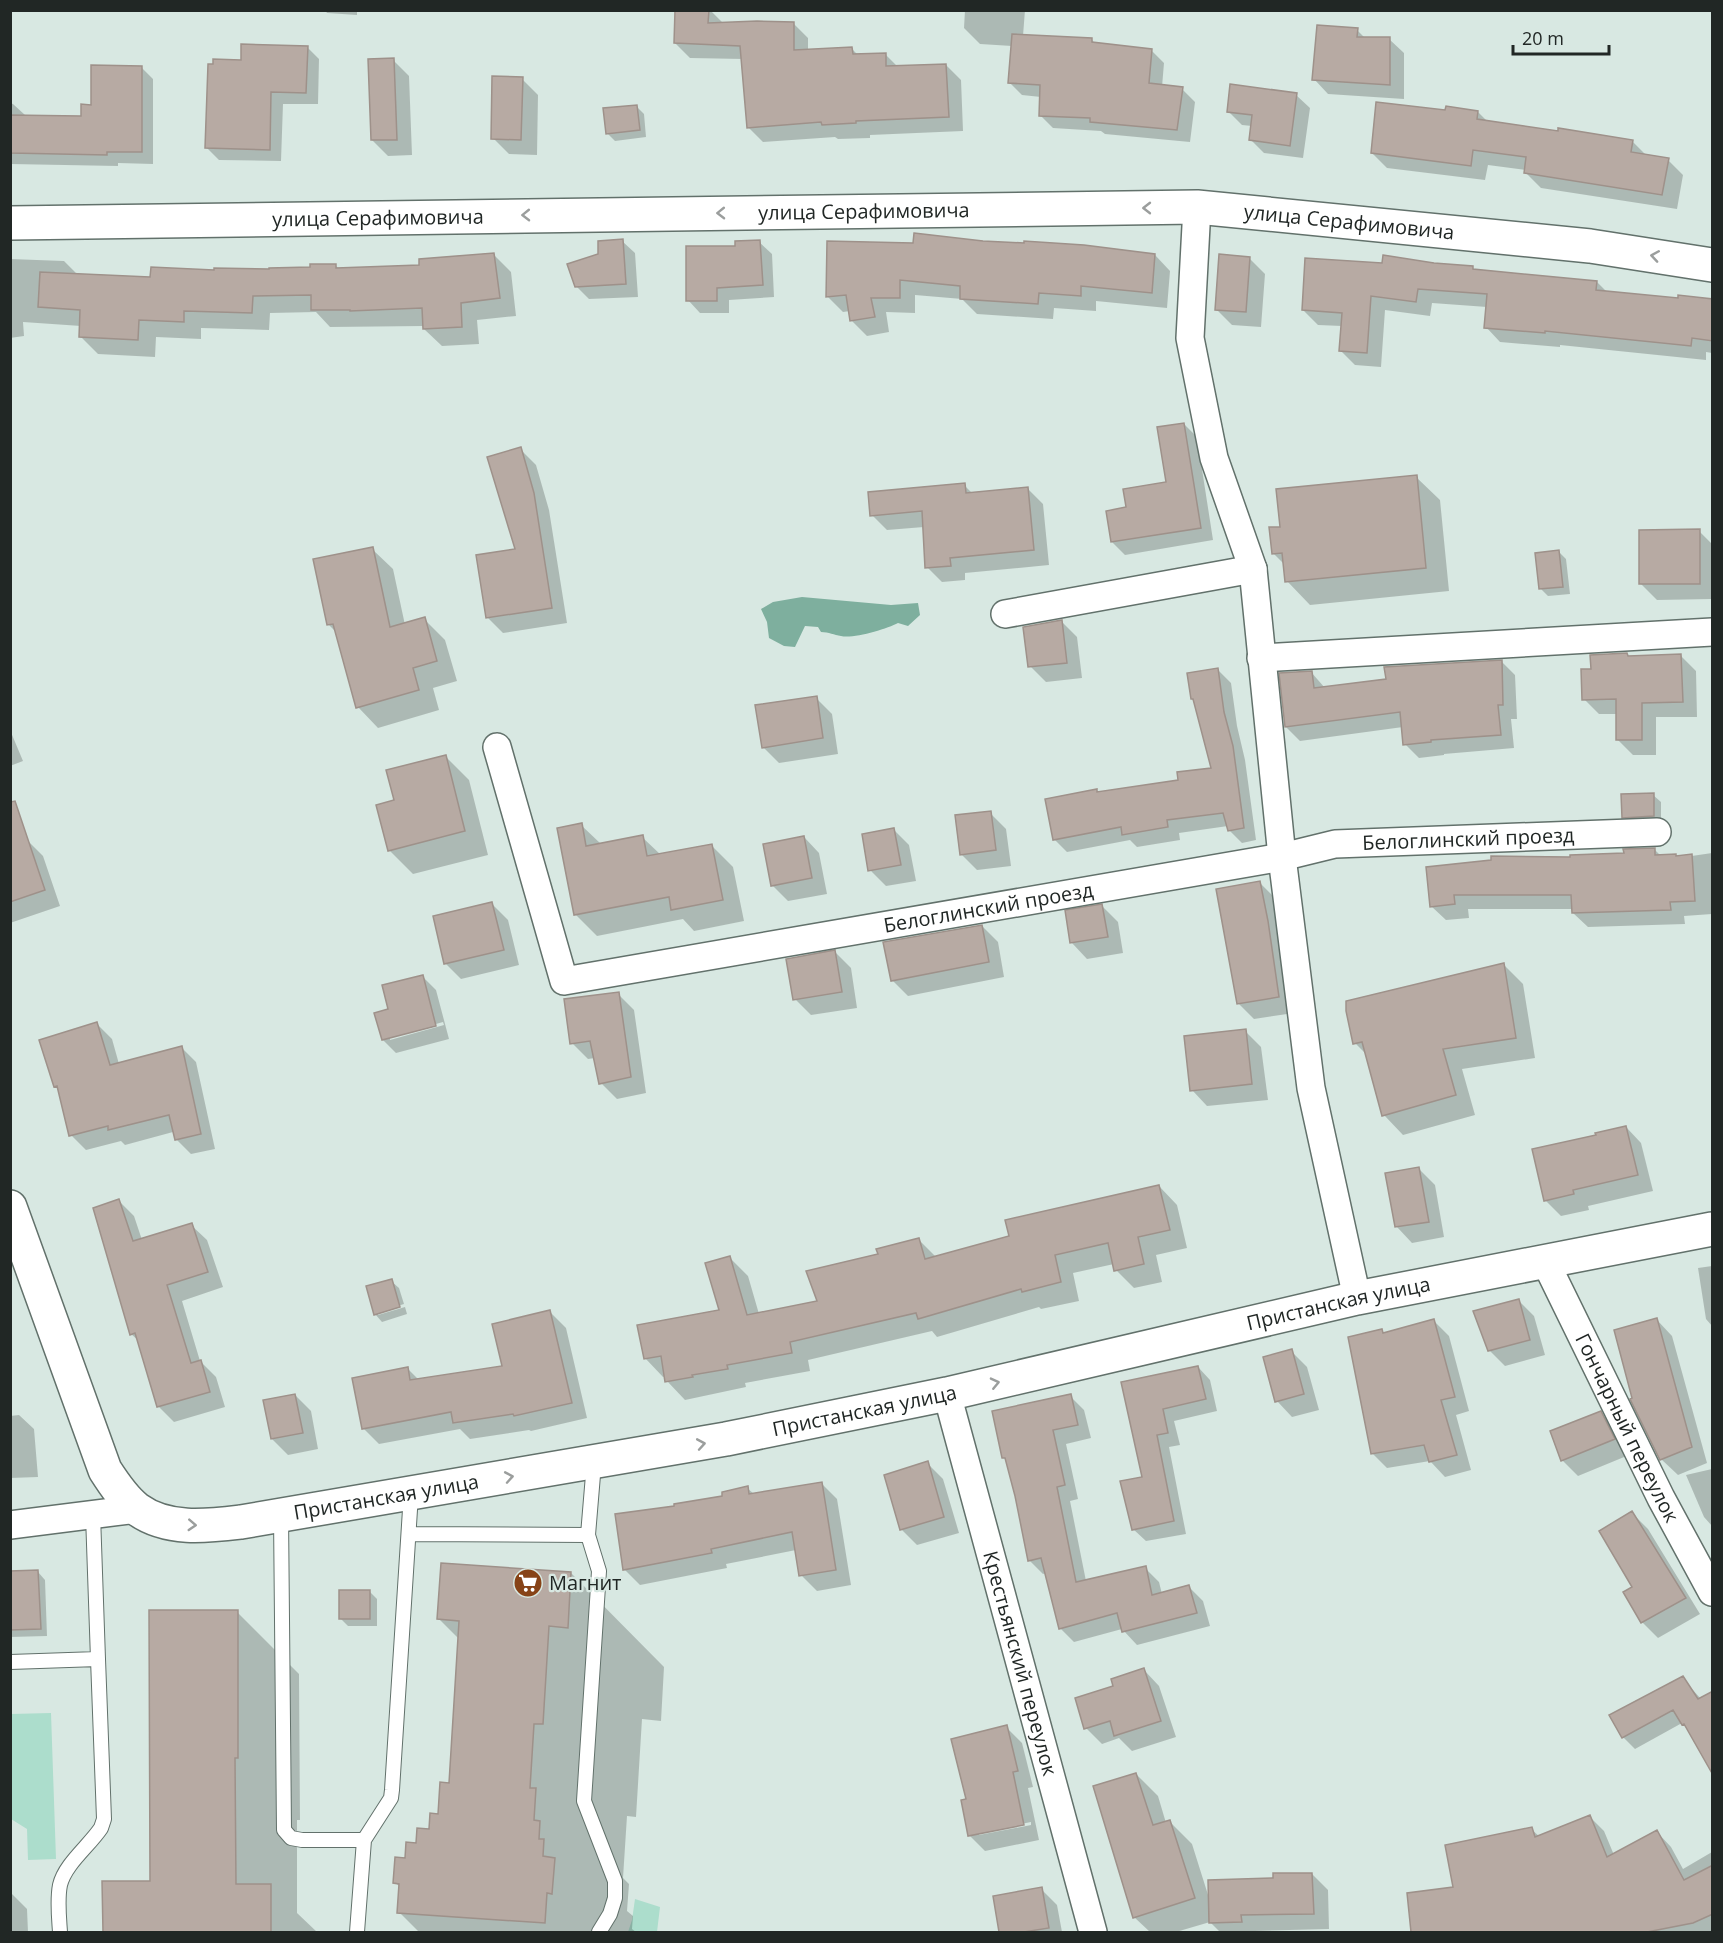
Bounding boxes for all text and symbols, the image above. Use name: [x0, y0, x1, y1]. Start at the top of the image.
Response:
scale bar: [1513, 18, 1609, 56]
text: 20 m: [1522, 26, 1564, 50]
street label: улица Серафимовича: [758, 196, 970, 226]
street label: улица Серафимовича: [1243, 198, 1456, 245]
one-way arrow: [1143, 202, 1152, 214]
street label: улица Серафимовича: [272, 203, 484, 232]
one-way arrow: [717, 206, 726, 219]
one-way arrow: [522, 209, 531, 222]
one-way arrow: [1650, 251, 1659, 263]
street label: Белоглинский проезд: [1362, 821, 1575, 856]
street label: Белоглинский проезд: [881, 876, 1096, 939]
street label: Пристанская улица: [1244, 1270, 1432, 1336]
street label: Гончарный переулок: [1569, 1329, 1686, 1528]
one-way arrow: [990, 1377, 1000, 1390]
street label: Пристанская улица: [770, 1378, 959, 1442]
one-way arrow: [696, 1438, 706, 1451]
street label: Пристанская улица: [291, 1468, 481, 1526]
one-way arrow: [505, 1472, 514, 1484]
one-way arrow: [188, 1519, 197, 1532]
street label: Крестьянский переулок: [977, 1548, 1064, 1779]
supermarket icon: Магнит: [512, 1567, 544, 1599]
place label: Магнит: [549, 1569, 622, 1596]

